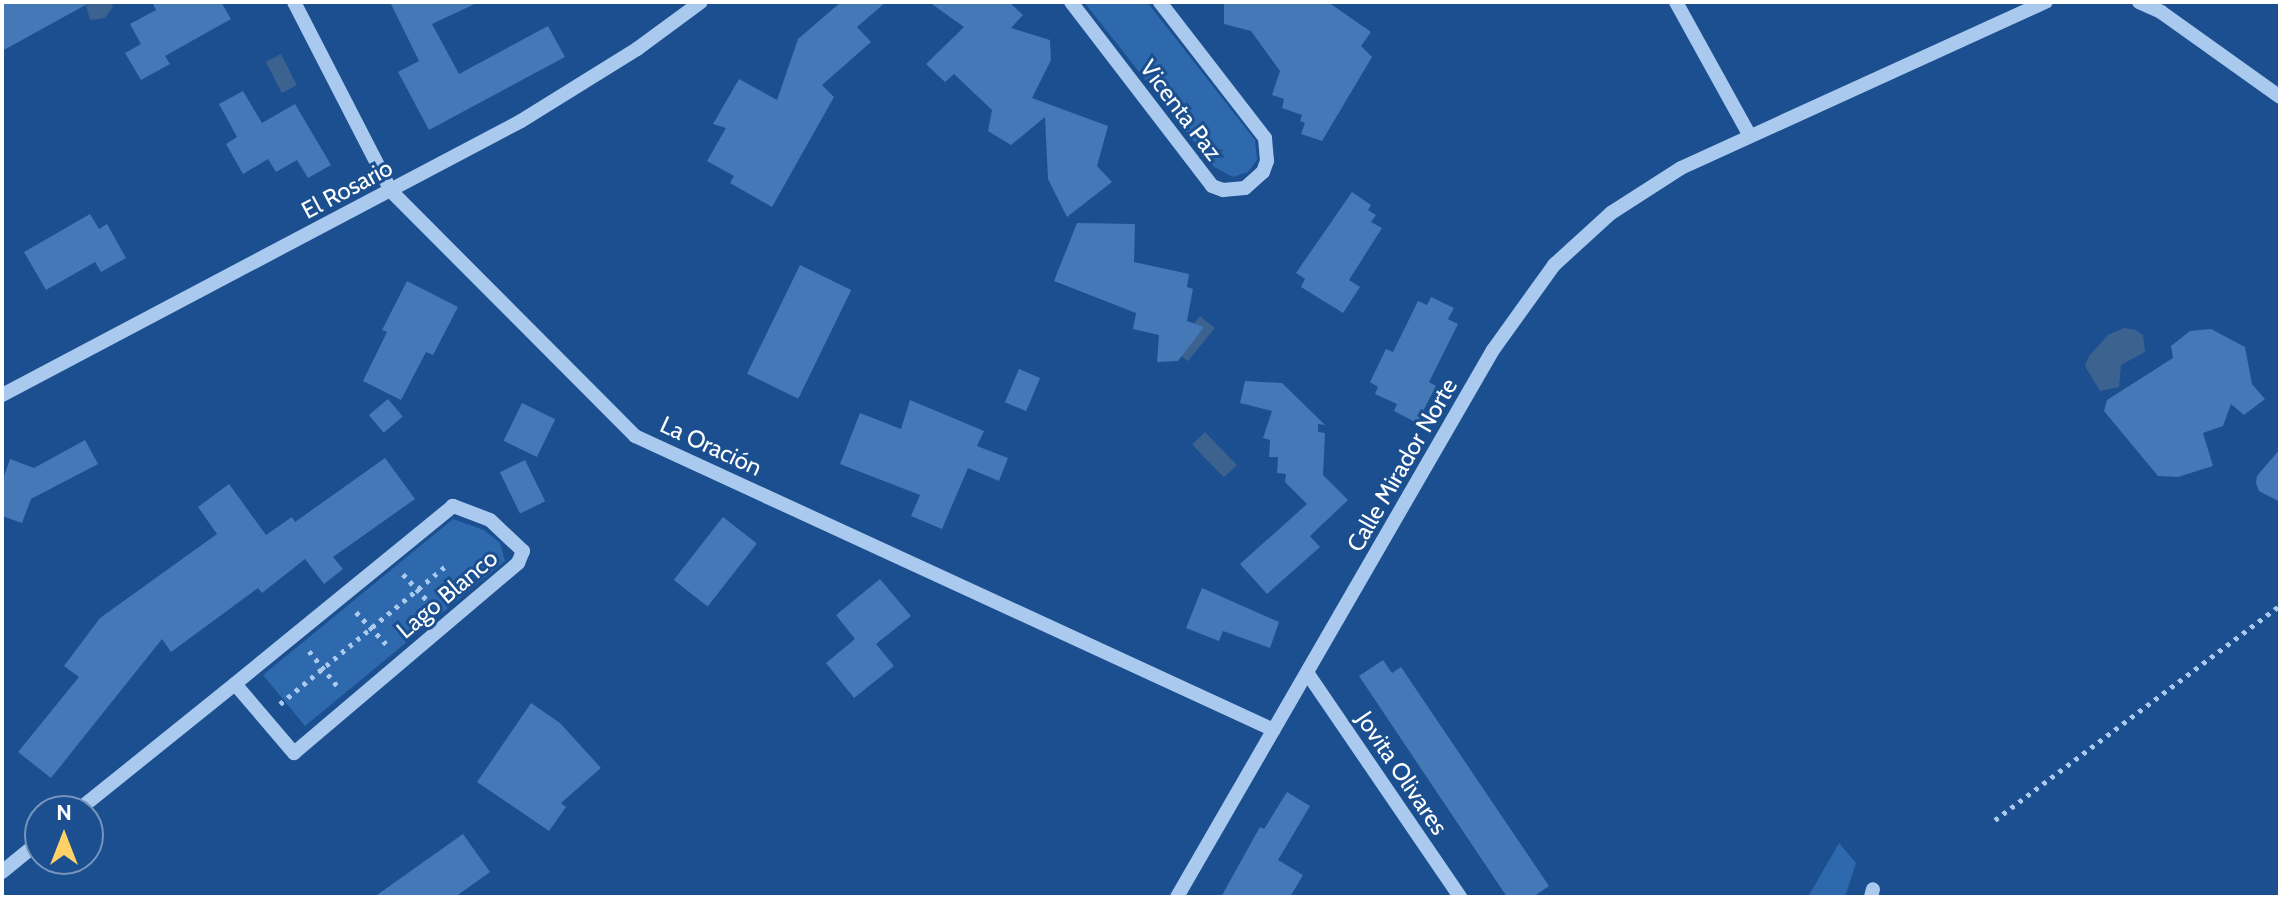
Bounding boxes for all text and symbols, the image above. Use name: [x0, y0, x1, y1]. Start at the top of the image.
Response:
street label: Vicenta Paz: [1134, 54, 1228, 166]
street label: El Rosario: [297, 153, 397, 225]
street label: Calle Mirador Norte: [1341, 373, 1463, 557]
street label: La Oración: [656, 410, 766, 482]
street label: Lago Blanco: [391, 543, 503, 645]
street label: Jovita Olivares: [1350, 706, 1454, 840]
north arrow: [24, 795, 104, 875]
text: N: [56, 799, 72, 826]

